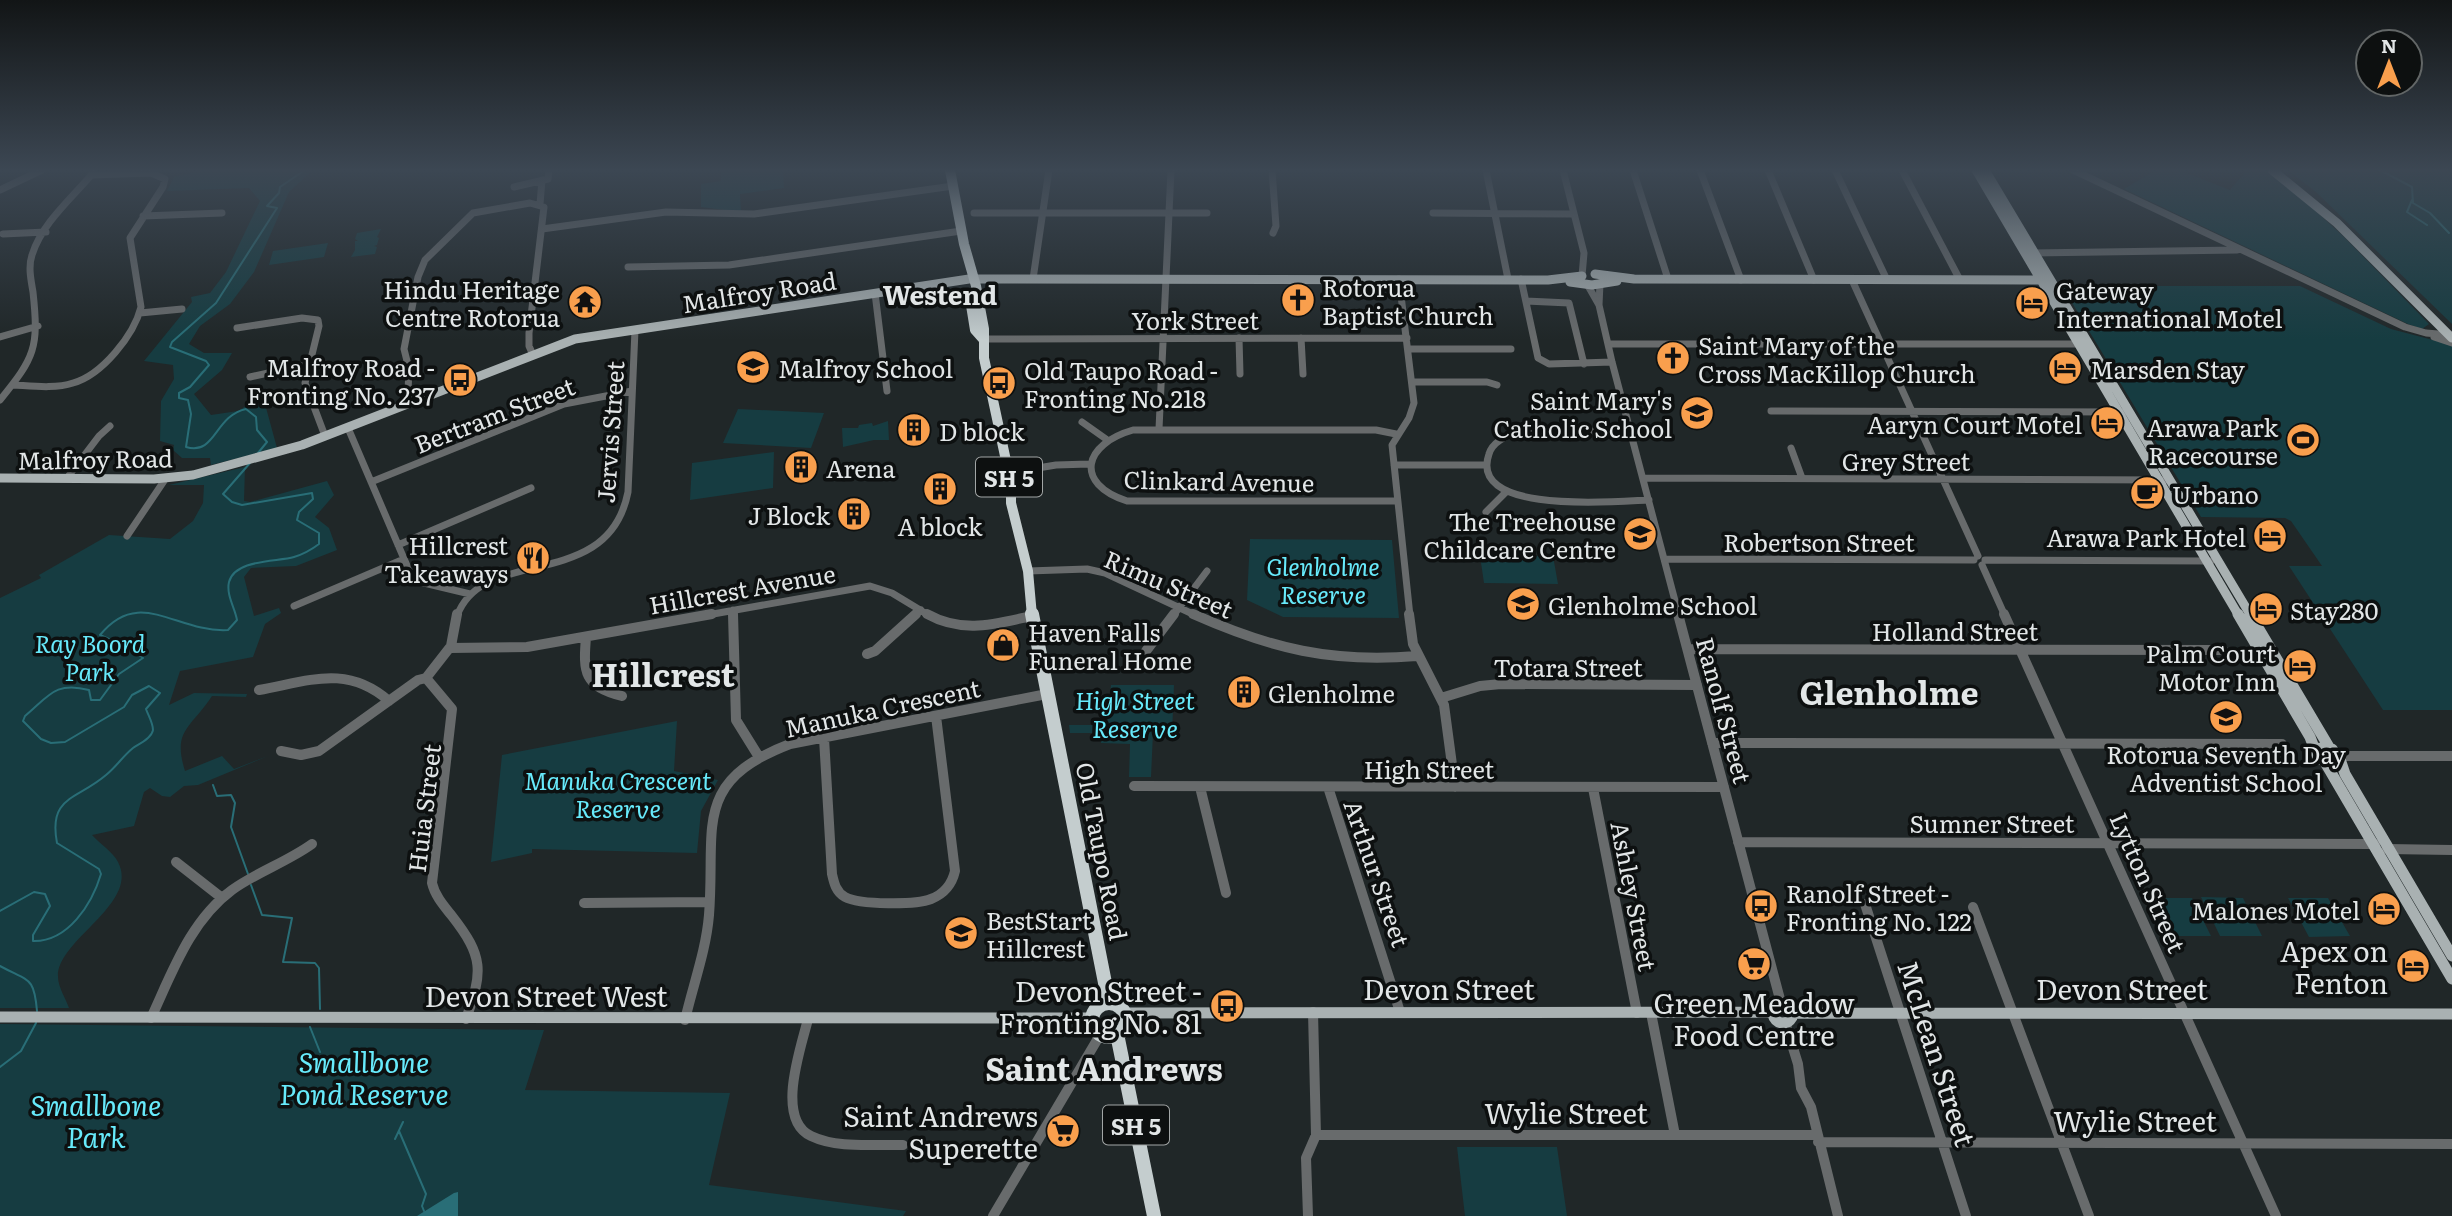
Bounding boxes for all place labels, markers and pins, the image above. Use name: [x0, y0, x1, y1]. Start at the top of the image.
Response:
place label: Rotorua Baptist Church: [1322, 269, 1494, 332]
place label: Hindu Heritage Centre Rotorua: [383, 271, 560, 334]
place label: Gateway International Motel: [2056, 272, 2282, 335]
church icon: Rotorua Baptist Church: [1279, 281, 1317, 319]
temple icon: Hindu Heritage Centre Rotorua: [566, 283, 604, 321]
hotel icon: Gateway International Motel: [2013, 284, 2051, 322]
place label: Saint Mary of the Cross MacKillop Church: [1698, 327, 1976, 390]
church icon: Saint Mary of the Cross MacKillop Church: [1654, 339, 1692, 377]
school or university icon: Malfroy School: [734, 348, 772, 386]
place label: Malfroy Road - Fronting No. 237: [247, 349, 435, 412]
hotel icon: Marsden Stay: [2046, 349, 2084, 387]
place label: Malfroy School: [778, 350, 953, 385]
place label: Marsden Stay: [2090, 351, 2245, 386]
place label: Old Taupo Road - Fronting No.218: [1024, 352, 1218, 415]
bus stop icon: Malfroy Road - Fronting No. 237: [441, 361, 479, 399]
bus stop icon: Old Taupo Road - Fronting No.218: [980, 364, 1018, 402]
place label: Saint Mary's Catholic School: [1494, 382, 1672, 445]
school or university icon: Saint Mary's Catholic School: [1678, 394, 1716, 432]
hotel icon: Aaryn Court Motel: [2088, 404, 2126, 442]
place label: Aaryn Court Motel: [1867, 406, 2082, 441]
place label: Arawa Park Racecourse: [2147, 409, 2278, 472]
building icon: D block: [895, 411, 933, 449]
place label: D block: [939, 413, 1025, 448]
sports icon: Arawa Park Racecourse: [2284, 421, 2322, 459]
building icon: Arena: [782, 448, 820, 486]
place label: Arena: [826, 450, 895, 485]
building icon: A block: [921, 470, 959, 508]
cafe icon: Urbano: [2128, 474, 2166, 512]
place label: Urbano: [2172, 476, 2259, 511]
building icon: J Block: [835, 495, 873, 533]
place label: J Block: [748, 497, 830, 532]
place label: The Treehouse Childcare Centre: [1423, 503, 1616, 566]
place label: A block: [898, 508, 983, 543]
school or university icon: The Treehouse Childcare Centre: [1621, 515, 1659, 553]
hotel icon: Arawa Park Hotel: [2251, 517, 2289, 555]
place label: Arawa Park Hotel: [2047, 519, 2246, 554]
place label: Hillcrest Takeaways: [384, 527, 508, 590]
restaurant icon: Hillcrest Takeaways: [514, 539, 552, 577]
school or university icon: Glenholme School: [1504, 585, 1542, 623]
place label: Glenholme School: [1548, 587, 1757, 622]
hotel icon: Stay280: [2247, 590, 2285, 628]
place label: Stay280: [2290, 592, 2378, 627]
place label: Haven Falls Funeral Home: [1028, 614, 1192, 677]
shop icon: Haven Falls Funeral Home: [984, 626, 1022, 664]
place label: Palm Court Motor Inn: [2146, 635, 2276, 698]
hotel icon: Palm Court Motor Inn: [2281, 647, 2319, 685]
building icon: Glenholme: [1225, 673, 1263, 711]
place label: Glenholme: [1268, 675, 1395, 710]
school or university icon: Rotorua Seventh Day Adventist School: [2207, 698, 2245, 736]
place label: Rotorua Seventh Day Adventist School: [2106, 736, 2346, 799]
place label: Ranolf Street - Fronting No. 122: [1786, 875, 1972, 938]
bus stop icon: Ranolf Street - Fronting No. 122: [1742, 887, 1780, 925]
hotel icon: Malones Motel: [2365, 890, 2403, 928]
place label: Malones Motel: [2191, 892, 2360, 927]
place label: BestStart Hillcrest: [986, 902, 1092, 965]
school or university icon: BestStart Hillcrest: [942, 914, 980, 952]
place label: Apex on Fenton: [2280, 929, 2388, 1003]
supermarket icon: Green Meadow Food Centre: [1735, 945, 1773, 983]
hotel icon: Apex on Fenton: [2394, 947, 2432, 985]
place label: Devon Street - Fronting No. 81: [998, 969, 1202, 1043]
place label: Green Meadow Food Centre: [1654, 981, 1854, 1055]
bus stop icon: Devon Street - Fronting No. 81: [1208, 987, 1246, 1025]
place label: Saint Andrews Superette: [843, 1094, 1038, 1168]
supermarket icon: Saint Andrews Superette: [1044, 1112, 1082, 1150]

